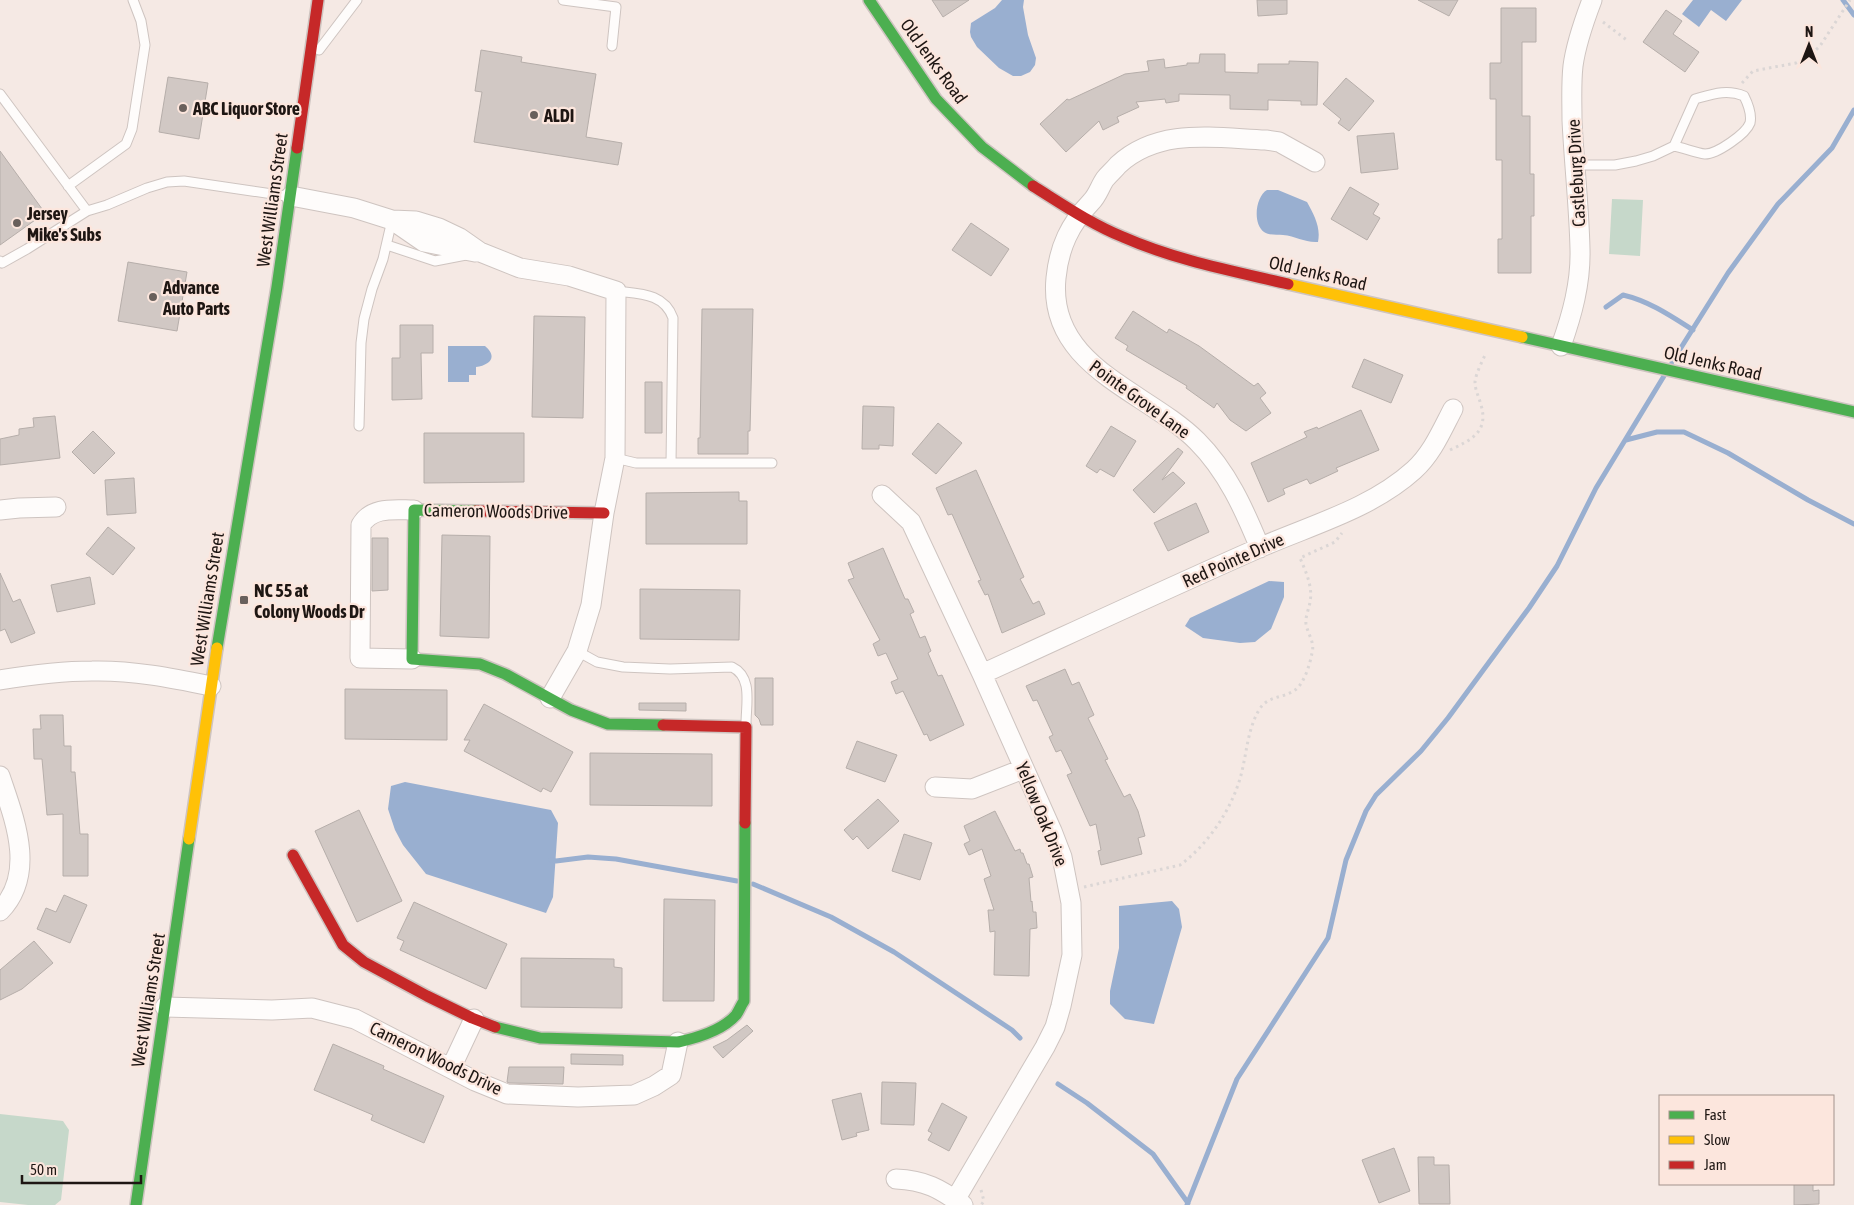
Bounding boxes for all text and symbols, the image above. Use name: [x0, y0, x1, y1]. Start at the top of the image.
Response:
street label: Old Jenks Road: [896, 14, 972, 108]
north arrow: [1784, 20, 1834, 70]
text: N: [1805, 24, 1813, 40]
place label: ABC Liquor Store: [192, 98, 300, 119]
marker: ABC Liquor Store: [177, 102, 189, 114]
place label: ALDI: [543, 105, 574, 126]
marker: ALDI: [528, 109, 540, 121]
street label: Castleburg Drive: [1563, 119, 1589, 227]
street label: West Williams Street: [252, 132, 292, 268]
place label: Jersey Mike's Subs: [26, 203, 102, 245]
marker: Jersey Mike's Subs: [11, 217, 23, 229]
street label: Old Jenks Road: [1267, 252, 1369, 294]
place label: Advance Auto Parts: [162, 277, 231, 319]
marker: Advance Auto Parts: [147, 291, 159, 303]
street label: Old Jenks Road: [1662, 342, 1764, 384]
street label: Pointe Grove Lane: [1086, 356, 1194, 442]
street label: Cameron Woods Drive: [424, 499, 568, 523]
street label: Red Pointe Drive: [1179, 528, 1287, 592]
street label: West Williams Street: [186, 531, 228, 667]
place label: NC 55 at Colony Woods Dr: [254, 580, 365, 622]
marker: NC 55 at Colony Woods Dr: [238, 594, 250, 606]
street label: Yellow Oak Drive: [1012, 759, 1072, 869]
street label: West Williams Street: [127, 932, 169, 1068]
street label: Cameron Woods Drive: [367, 1017, 505, 1099]
legend: [1659, 1095, 1834, 1185]
text: Fast: [1704, 1106, 1726, 1123]
text: Slow: [1704, 1131, 1730, 1148]
scale bar: [22, 1152, 141, 1184]
text: Jam: [1704, 1156, 1727, 1173]
text: 50 m: [30, 1161, 57, 1178]

